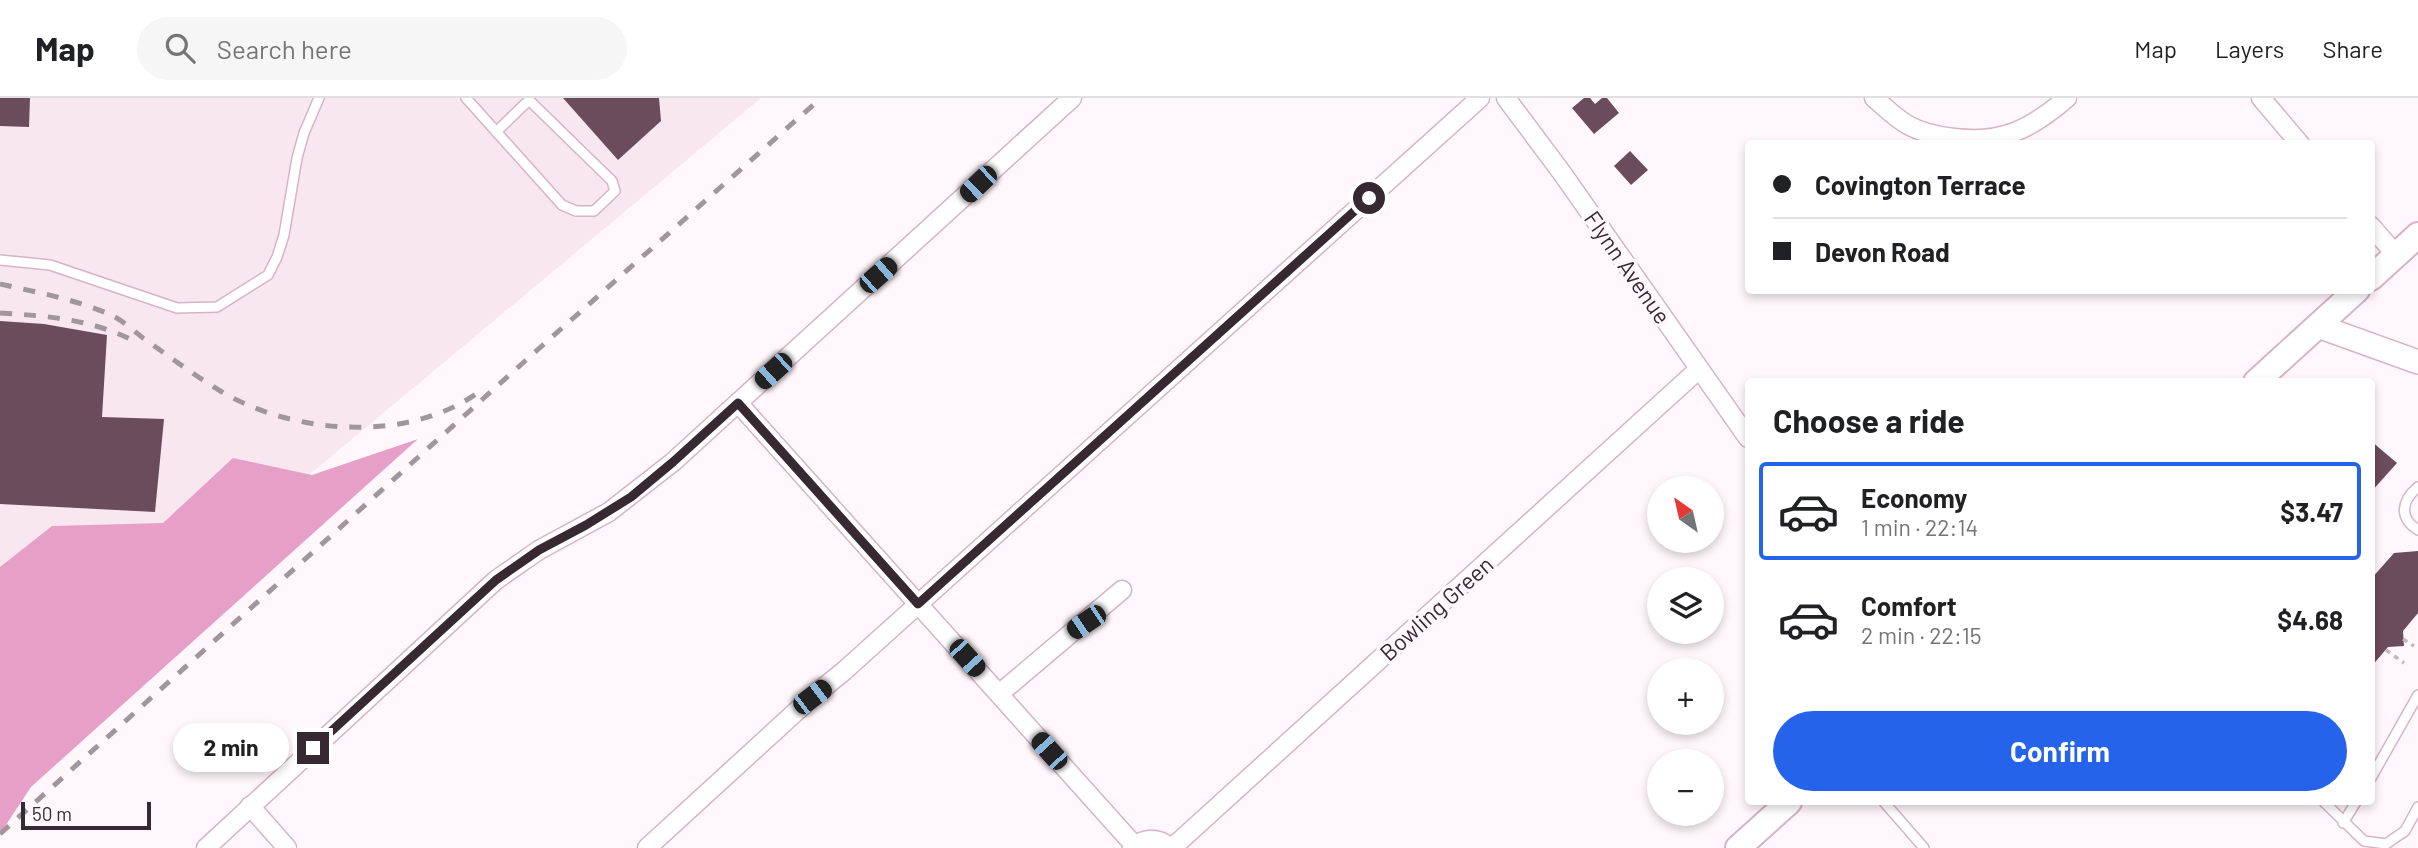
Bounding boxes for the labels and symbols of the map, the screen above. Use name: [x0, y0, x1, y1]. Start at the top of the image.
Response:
car: [956, 162, 1001, 206]
route start: [1353, 182, 1385, 214]
street label: Flynn Avenue: [1579, 205, 1677, 329]
car: [856, 253, 901, 297]
car: [751, 349, 796, 393]
north arrow: [1647, 476, 1724, 553]
street label: Bowling Green: [1374, 550, 1498, 666]
car: [1063, 602, 1110, 642]
car: [946, 635, 989, 681]
car: [789, 676, 836, 718]
callout: 2 min: [173, 724, 288, 772]
car: [1028, 728, 1071, 774]
route end: [297, 732, 329, 764]
scale bar: [21, 799, 150, 831]

